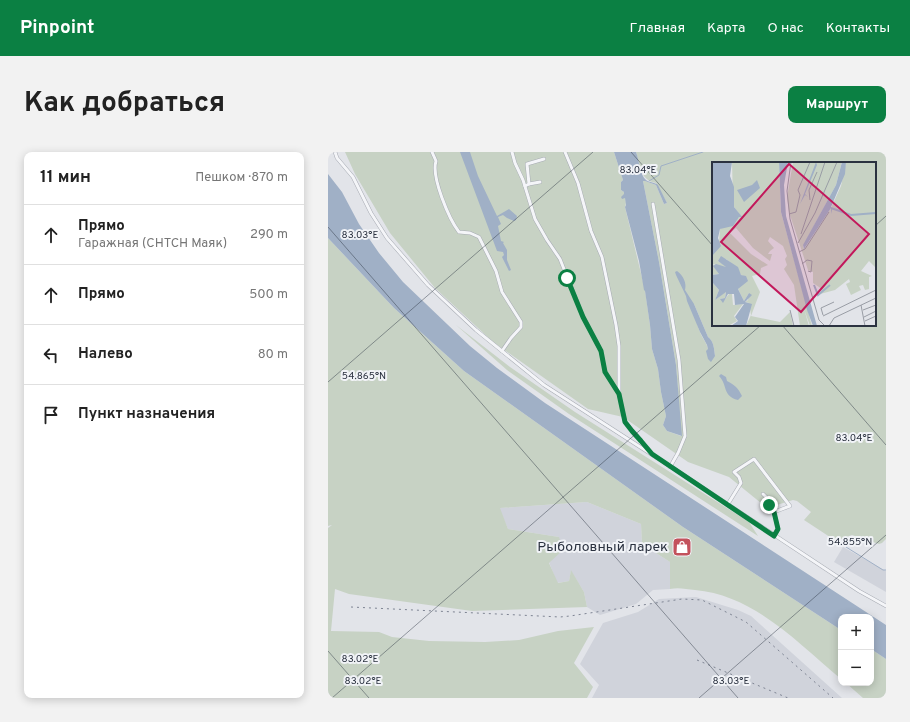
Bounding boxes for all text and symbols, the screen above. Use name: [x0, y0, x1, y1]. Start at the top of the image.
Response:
text: Pinpoint: [20, 16, 95, 40]
text: Главная: [630, 20, 685, 37]
text: Карта: [707, 20, 745, 37]
text: О нас: [767, 20, 804, 37]
text: Контакты: [826, 20, 890, 37]
text: Как добраться: [24, 86, 225, 122]
button: Маршрут: [788, 86, 886, 123]
inset map: [712, 162, 876, 326]
text: 83.04°E: [619, 164, 657, 177]
text: 11 мин: [40, 167, 91, 189]
text: Пешком · 870 m: [195, 170, 288, 186]
text: Прямо: [78, 217, 125, 236]
icon: ahead: [40, 224, 62, 246]
text: 290 m: [250, 227, 288, 243]
text: 83.03°E: [342, 229, 378, 242]
text: Гаражная (СНТСН Маяк): [78, 236, 227, 252]
route start: [558, 269, 576, 287]
icon: ahead: [40, 284, 62, 306]
text: Прямо: [78, 285, 125, 304]
text: 500 m: [249, 287, 288, 303]
icon: left: [40, 344, 62, 366]
text: Налево: [78, 345, 133, 364]
text: 80 m: [258, 347, 288, 363]
text: 54.865°N: [342, 370, 386, 383]
icon: arrive: [40, 404, 62, 426]
text: Пункт назначения: [78, 405, 215, 424]
text: 83.04°E: [835, 432, 873, 445]
route end: [760, 496, 778, 514]
shop icon: Рыболовный ларек: [671, 536, 693, 558]
text: 54.855°N: [828, 536, 872, 549]
place label: Рыболовный ларек: [537, 539, 668, 556]
map controls: [838, 614, 874, 686]
button: +: [838, 614, 874, 650]
button: −: [838, 650, 874, 686]
text: 83.02°E: [342, 653, 378, 666]
text: 83.02°E: [345, 675, 381, 688]
text: 83.03°E: [713, 675, 749, 688]

